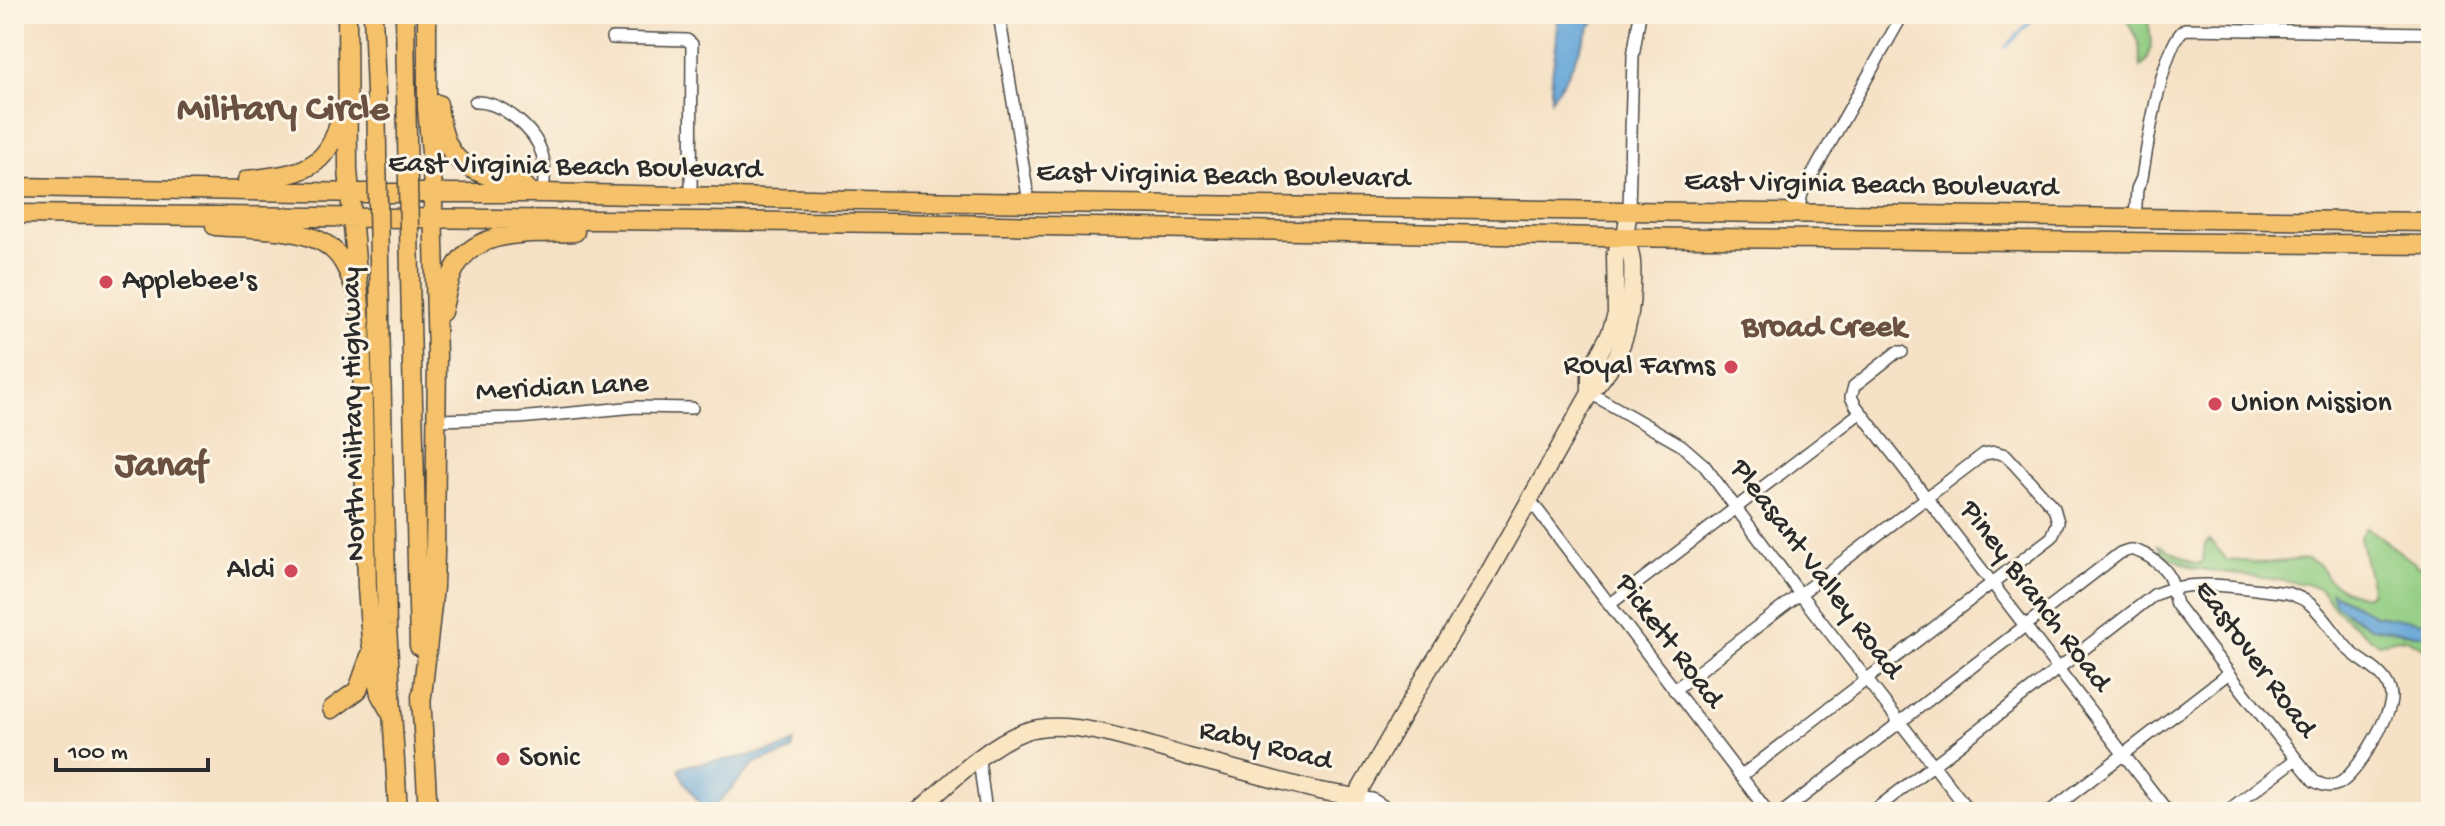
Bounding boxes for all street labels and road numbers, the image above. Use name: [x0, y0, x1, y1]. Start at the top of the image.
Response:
street label: East Virginia Beach Boulevard: [388, 147, 765, 189]
street label: East Virginia Beach Boulevard: [1036, 156, 1413, 198]
street label: East Virginia Beach Boulevard: [1684, 165, 2061, 207]
street label: North Military Highway: [335, 266, 375, 562]
street label: Meridian Lane: [475, 367, 650, 411]
street label: Pleasant Valley Road: [1720, 452, 1910, 689]
street label: Piney Branch Road: [1950, 494, 2119, 701]
street label: Pickett Road: [1606, 567, 1731, 718]
street label: Eastover Road: [2185, 574, 2324, 748]
street label: Raby Road: [1195, 714, 1337, 781]

